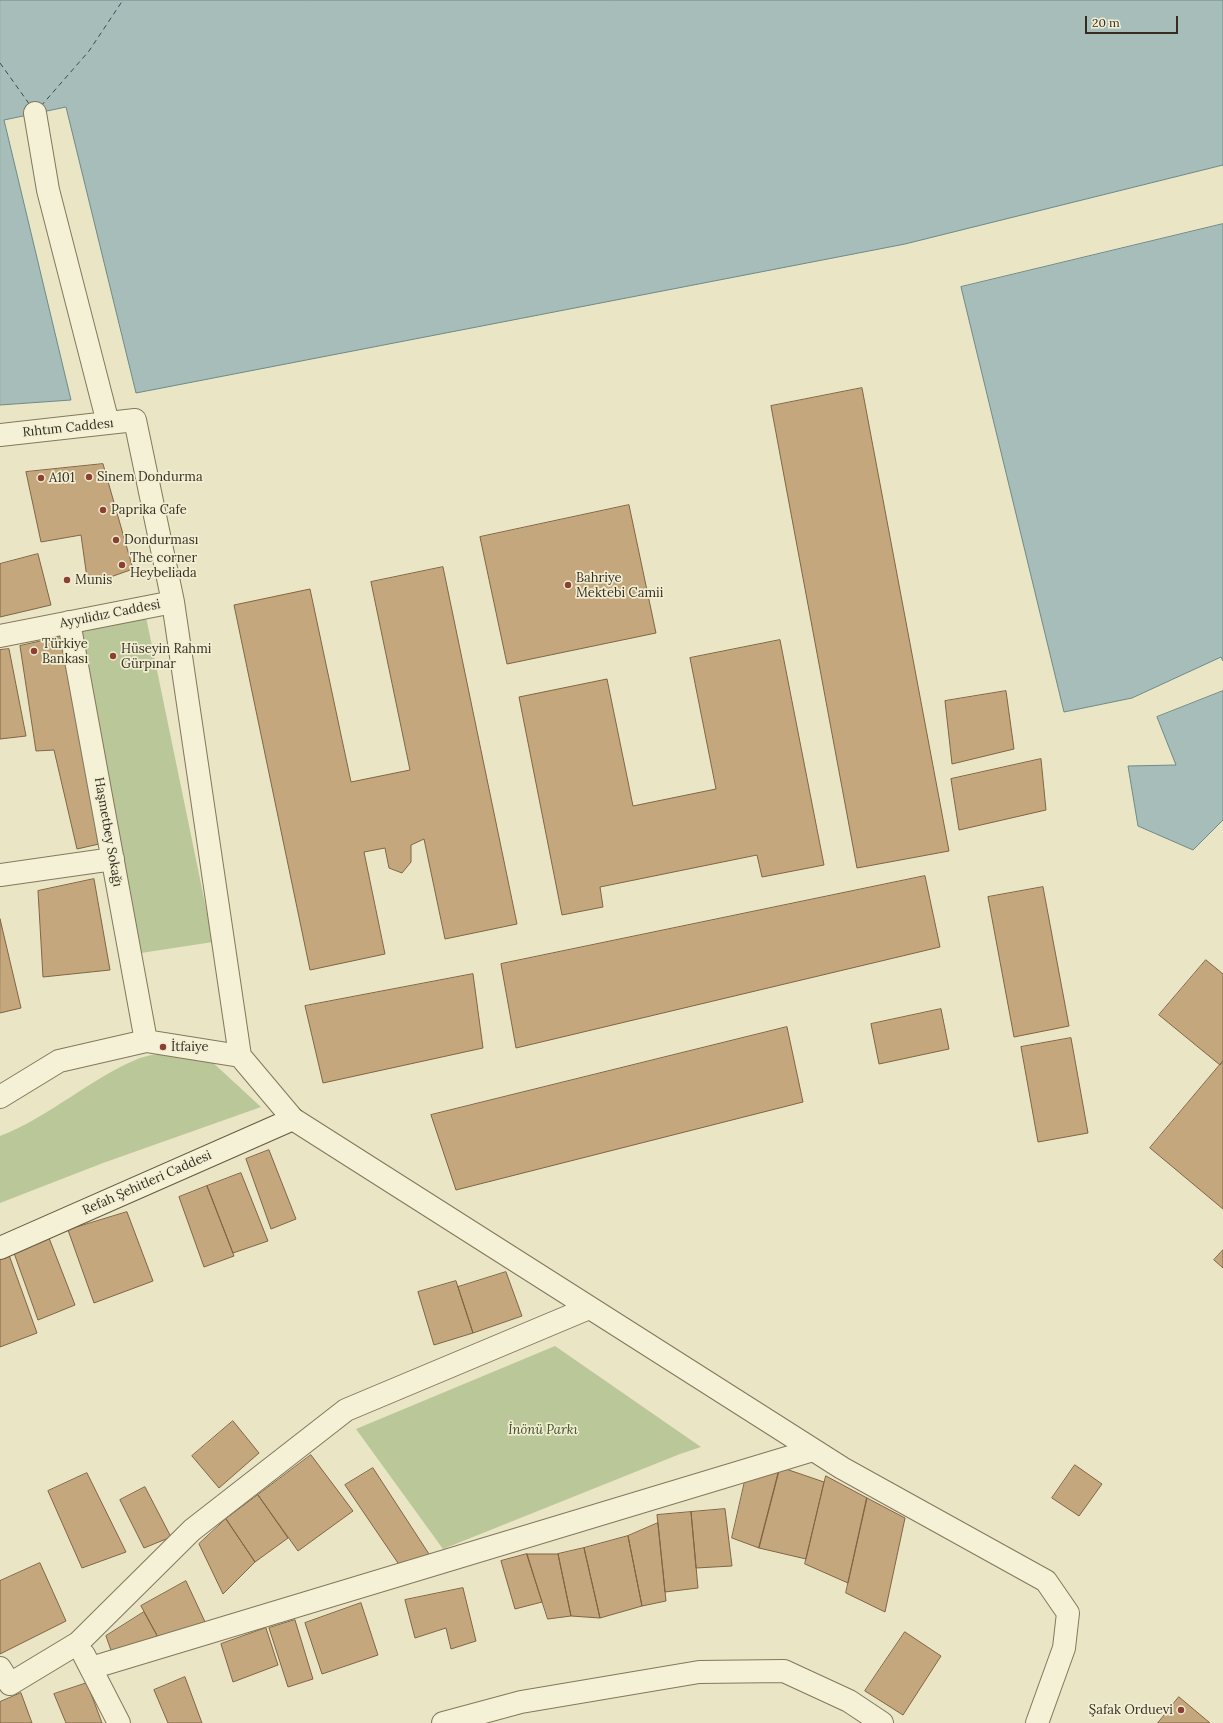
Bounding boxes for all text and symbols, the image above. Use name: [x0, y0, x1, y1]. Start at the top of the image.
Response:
scale bar: [1087, 8, 1180, 34]
text: 20 m: [1092, 15, 1120, 30]
street label: Rıhtım Caddesı: [22, 415, 114, 441]
place label: Sinem Dondurma: [97, 469, 203, 485]
place label: A101: [49, 470, 75, 486]
marker: Sinem Dondurma: [84, 472, 94, 482]
marker: A101: [36, 473, 46, 483]
place label: Paprika Cafe: [111, 502, 187, 518]
marker: Paprika Cafe: [98, 505, 108, 515]
place label: Dondurması: [124, 532, 198, 548]
marker: Dondurması: [111, 535, 121, 545]
place label: The corner Heybeliada: [130, 550, 197, 581]
marker: The corner Heybeliada: [117, 560, 127, 570]
place label: Bahriye Mektebi Camii: [576, 570, 663, 601]
place label: Munis: [75, 572, 112, 588]
marker: Munis: [62, 575, 72, 585]
marker: Bahriye Mektebi Camii: [563, 580, 573, 590]
street label: Ayyılidız Caddesi: [58, 597, 162, 631]
place label: Türkiye Bankası: [42, 636, 88, 667]
place label: Hüseyin Rahmi Gürpınar: [121, 641, 211, 672]
marker: Türkiye Bankası: [29, 646, 39, 656]
marker: Hüseyin Rahmi Gürpınar: [108, 651, 118, 661]
street label: Haşmetbey Sokağı: [91, 776, 125, 888]
place label: İtfaiye: [171, 1039, 209, 1055]
marker: İtfaiye: [158, 1042, 168, 1052]
street label: Refah Şehitleri Caddesi: [80, 1147, 214, 1219]
park label: İnönü Parkı: [508, 1422, 578, 1438]
place label: Şafak Orduevi: [1089, 1702, 1173, 1718]
marker: Şafak Orduevi: [1176, 1705, 1186, 1715]

